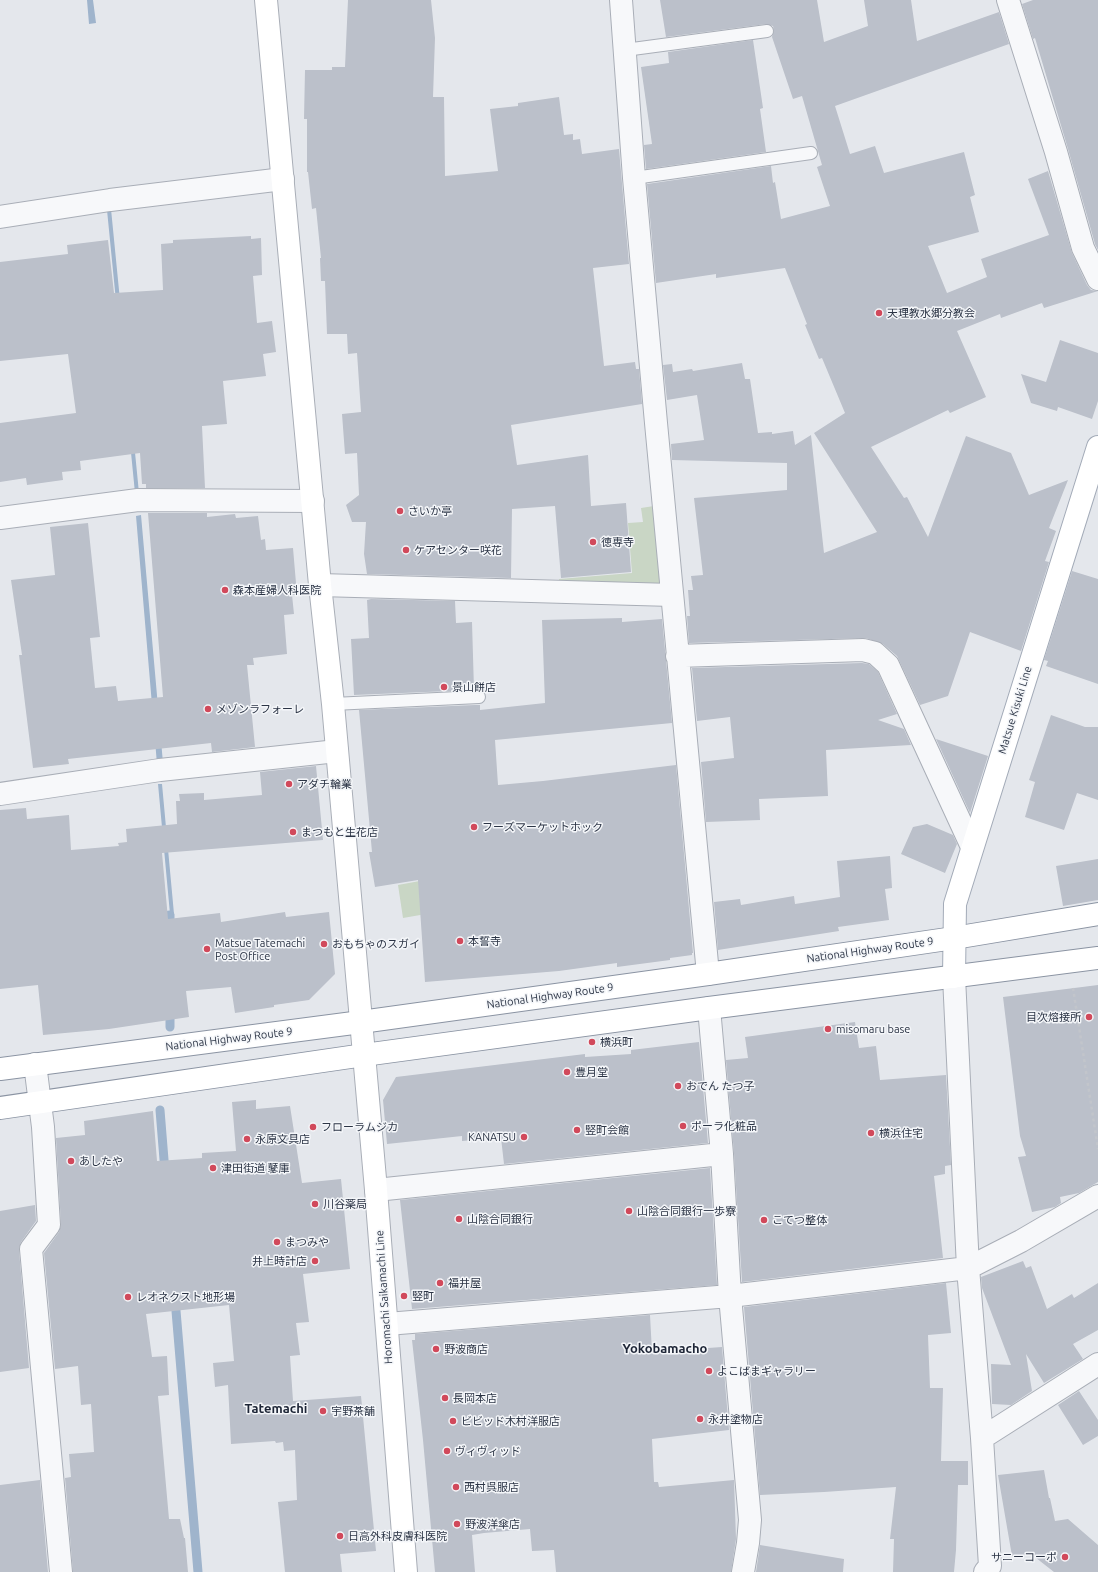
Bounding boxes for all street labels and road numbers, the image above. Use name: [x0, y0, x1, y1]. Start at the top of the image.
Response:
street label: Matsue Kisuki Line: [995, 664, 1035, 756]
street label: National Highway Route 9: [806, 935, 934, 965]
street label: National Highway Route 9: [486, 981, 614, 1011]
street label: National Highway Route 9: [165, 1025, 293, 1053]
street label: Horomachi Saikamachi Line: [373, 1230, 395, 1364]

